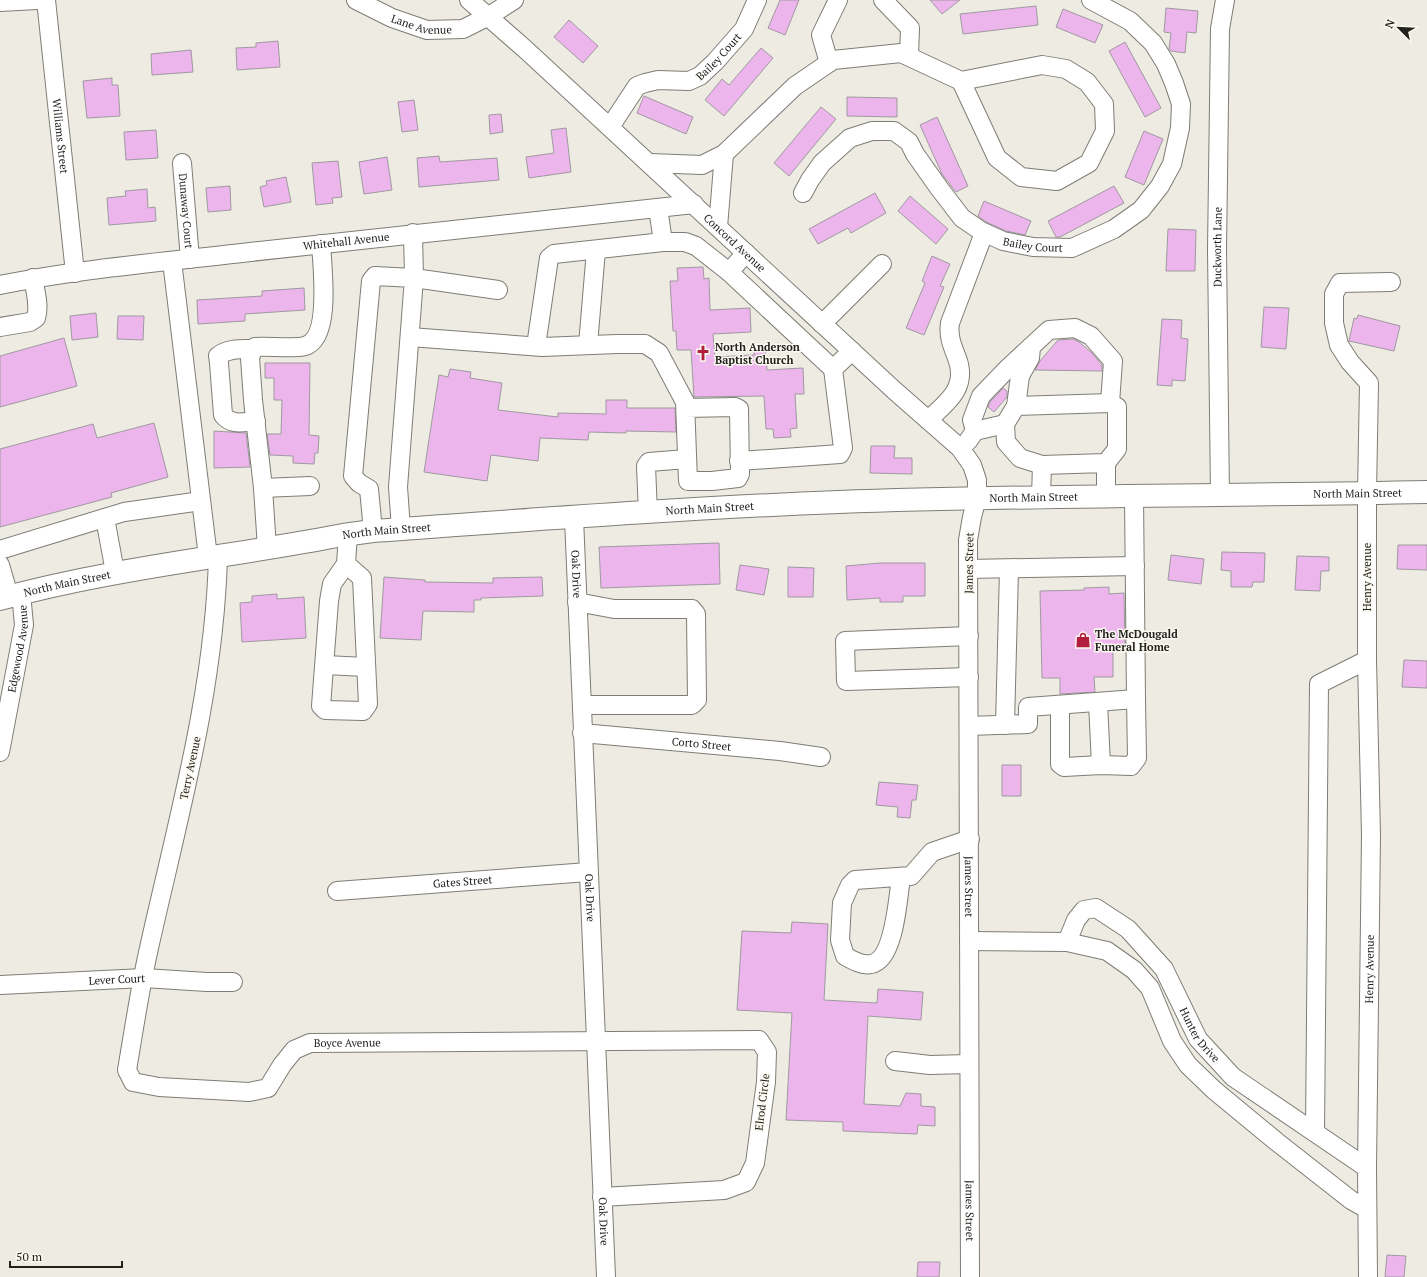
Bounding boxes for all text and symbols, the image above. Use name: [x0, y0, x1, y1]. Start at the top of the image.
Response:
north arrow: [1379, 8, 1419, 48]
street label: Lane Avenue: [389, 11, 453, 37]
text: N: [1382, 17, 1398, 31]
street label: Bailey Court: [693, 30, 744, 83]
street label: Williams Street: [50, 98, 71, 174]
street label: Dunaway Court: [176, 173, 196, 249]
street label: Duckworth Lane: [1210, 206, 1225, 287]
street label: Concord Avenue: [701, 211, 769, 275]
street label: Whitehall Avenue: [302, 229, 391, 253]
street label: Bailey Court: [1002, 234, 1063, 255]
place label: North Anderson Baptist Church: [715, 340, 800, 367]
church icon: North Anderson Baptist Church: [694, 344, 712, 362]
street label: North Main Street: [1313, 485, 1402, 501]
street label: North Main Street: [989, 490, 1078, 505]
street label: North Main Street: [665, 499, 755, 518]
street label: North Main Street: [342, 520, 431, 542]
street label: James Street: [961, 532, 977, 594]
street label: Henry Avenue: [1360, 542, 1374, 611]
street label: Oak Drive: [568, 549, 584, 599]
street label: North Main Street: [22, 567, 112, 600]
street label: Edgewood Avenue: [4, 604, 31, 694]
place label: The McDougald Funeral Home: [1095, 627, 1178, 654]
shop icon: The McDougald Funeral Home: [1074, 631, 1092, 649]
street label: Corto Street: [671, 734, 732, 754]
street label: Terry Avenue: [176, 735, 204, 801]
street label: James Street: [962, 856, 976, 917]
street label: Gates Street: [432, 872, 493, 891]
street label: Oak Drive: [582, 873, 598, 923]
street label: Henry Avenue: [1362, 934, 1377, 1003]
street label: Lever Court: [88, 971, 146, 988]
street label: Hunter Drive: [1177, 1005, 1223, 1066]
street label: Boyce Avenue: [314, 1036, 381, 1050]
street label: Elrod Circle: [752, 1072, 773, 1131]
street label: James Street: [963, 1180, 977, 1241]
street label: Oak Drive: [596, 1197, 612, 1246]
scale bar: [10, 1243, 122, 1269]
text: 50 m: [16, 1249, 43, 1264]

